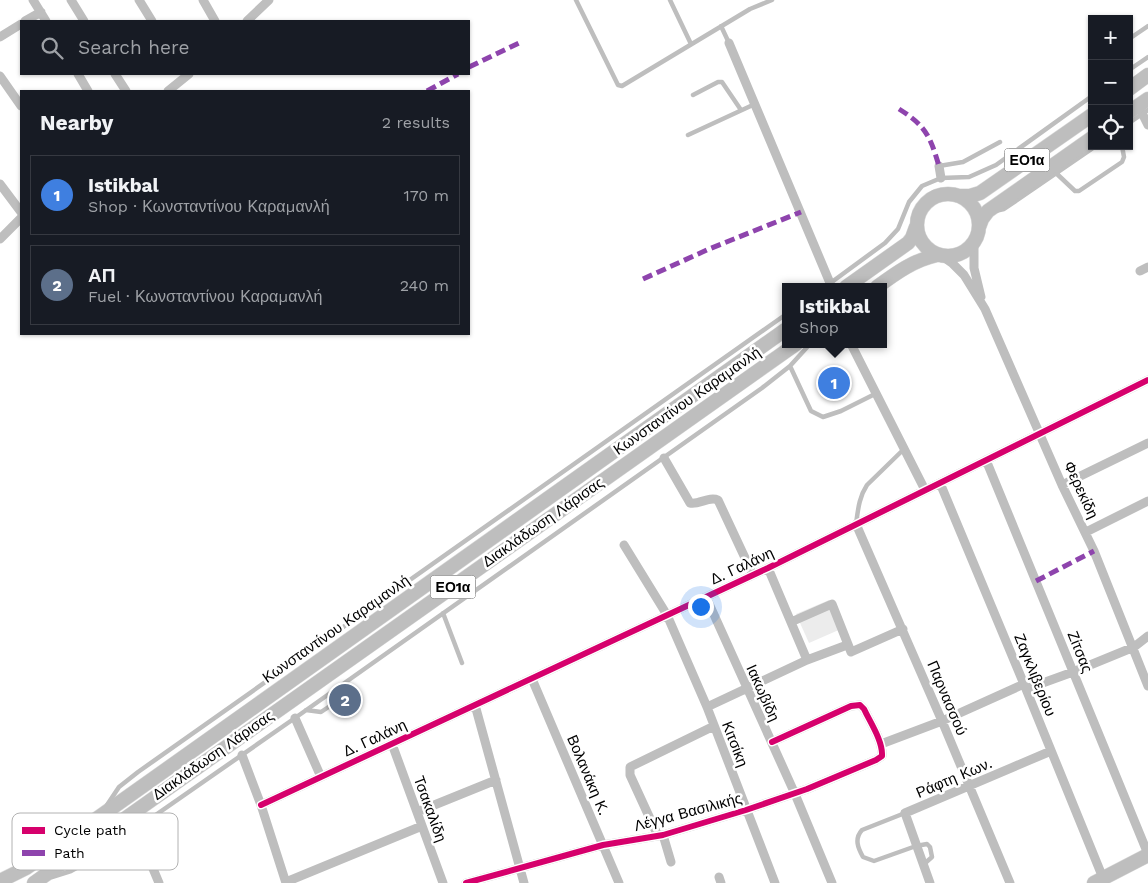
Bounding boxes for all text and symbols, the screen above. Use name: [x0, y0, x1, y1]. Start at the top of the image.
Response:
map controls: [1088, 15, 1133, 150]
button: +: [1088, 15, 1133, 60]
search box: [20, 20, 470, 75]
icon: search: [38, 34, 66, 62]
text: Search here: [78, 36, 189, 59]
button: −: [1088, 60, 1133, 105]
button: locate: [1088, 105, 1133, 150]
text: Nearby: [40, 110, 113, 135]
text: 2 results: [382, 113, 450, 132]
road number: ΕΟ1α: [1004, 148, 1050, 172]
text: Istikbal: [88, 174, 159, 197]
text: 1: [54, 186, 60, 205]
text: 170 m: [403, 186, 449, 205]
text: Shop · Κωνσταντίνου Καραμανλή: [88, 197, 330, 216]
text: ΑΠ: [88, 264, 115, 287]
text: 2: [52, 276, 62, 295]
text: 240 m: [400, 276, 449, 295]
popup: [782, 283, 887, 348]
text: Fuel · Κωνσταντίνου Καραμανλή: [88, 287, 322, 306]
text: Istikbal: [799, 295, 870, 318]
text: Shop: [799, 318, 839, 337]
street label: Κωνσταντίνου Καραμανλή: [610, 343, 764, 459]
pin: 1: [818, 364, 850, 402]
street label: Φερεκίδη: [1060, 458, 1102, 522]
street label: Διακλάδωση Λάρισας: [479, 473, 607, 571]
street label: Δ. Γαλάνη: [707, 544, 777, 588]
street label: Κωνσταντίνου Καραμανλή: [259, 571, 413, 687]
road number: ΕΟ1α: [430, 576, 476, 598]
your location: [688, 594, 714, 620]
street label: Ζίτσας: [1064, 629, 1096, 675]
street label: Ζαγκλιβερίου: [1010, 631, 1060, 719]
street label: Παρνασσού: [923, 658, 971, 738]
street label: Ιακωβίδη: [742, 662, 784, 724]
pin: 2: [329, 681, 361, 719]
street label: Διακλάδωση Λάρισας: [149, 706, 277, 804]
street label: Δ. Γαλάνη: [340, 716, 410, 760]
street label: Κιτσίκη: [718, 719, 752, 769]
street label: Βολανάκη Κ.: [563, 732, 613, 818]
street label: Ράφτη Κων.: [913, 754, 995, 802]
street label: Τσακαλίδη: [410, 774, 450, 844]
street label: Λέγγα Βασιλικής: [632, 789, 744, 835]
legend: [12, 813, 178, 870]
text: Cycle path: [54, 822, 127, 838]
text: Path: [54, 845, 85, 861]

